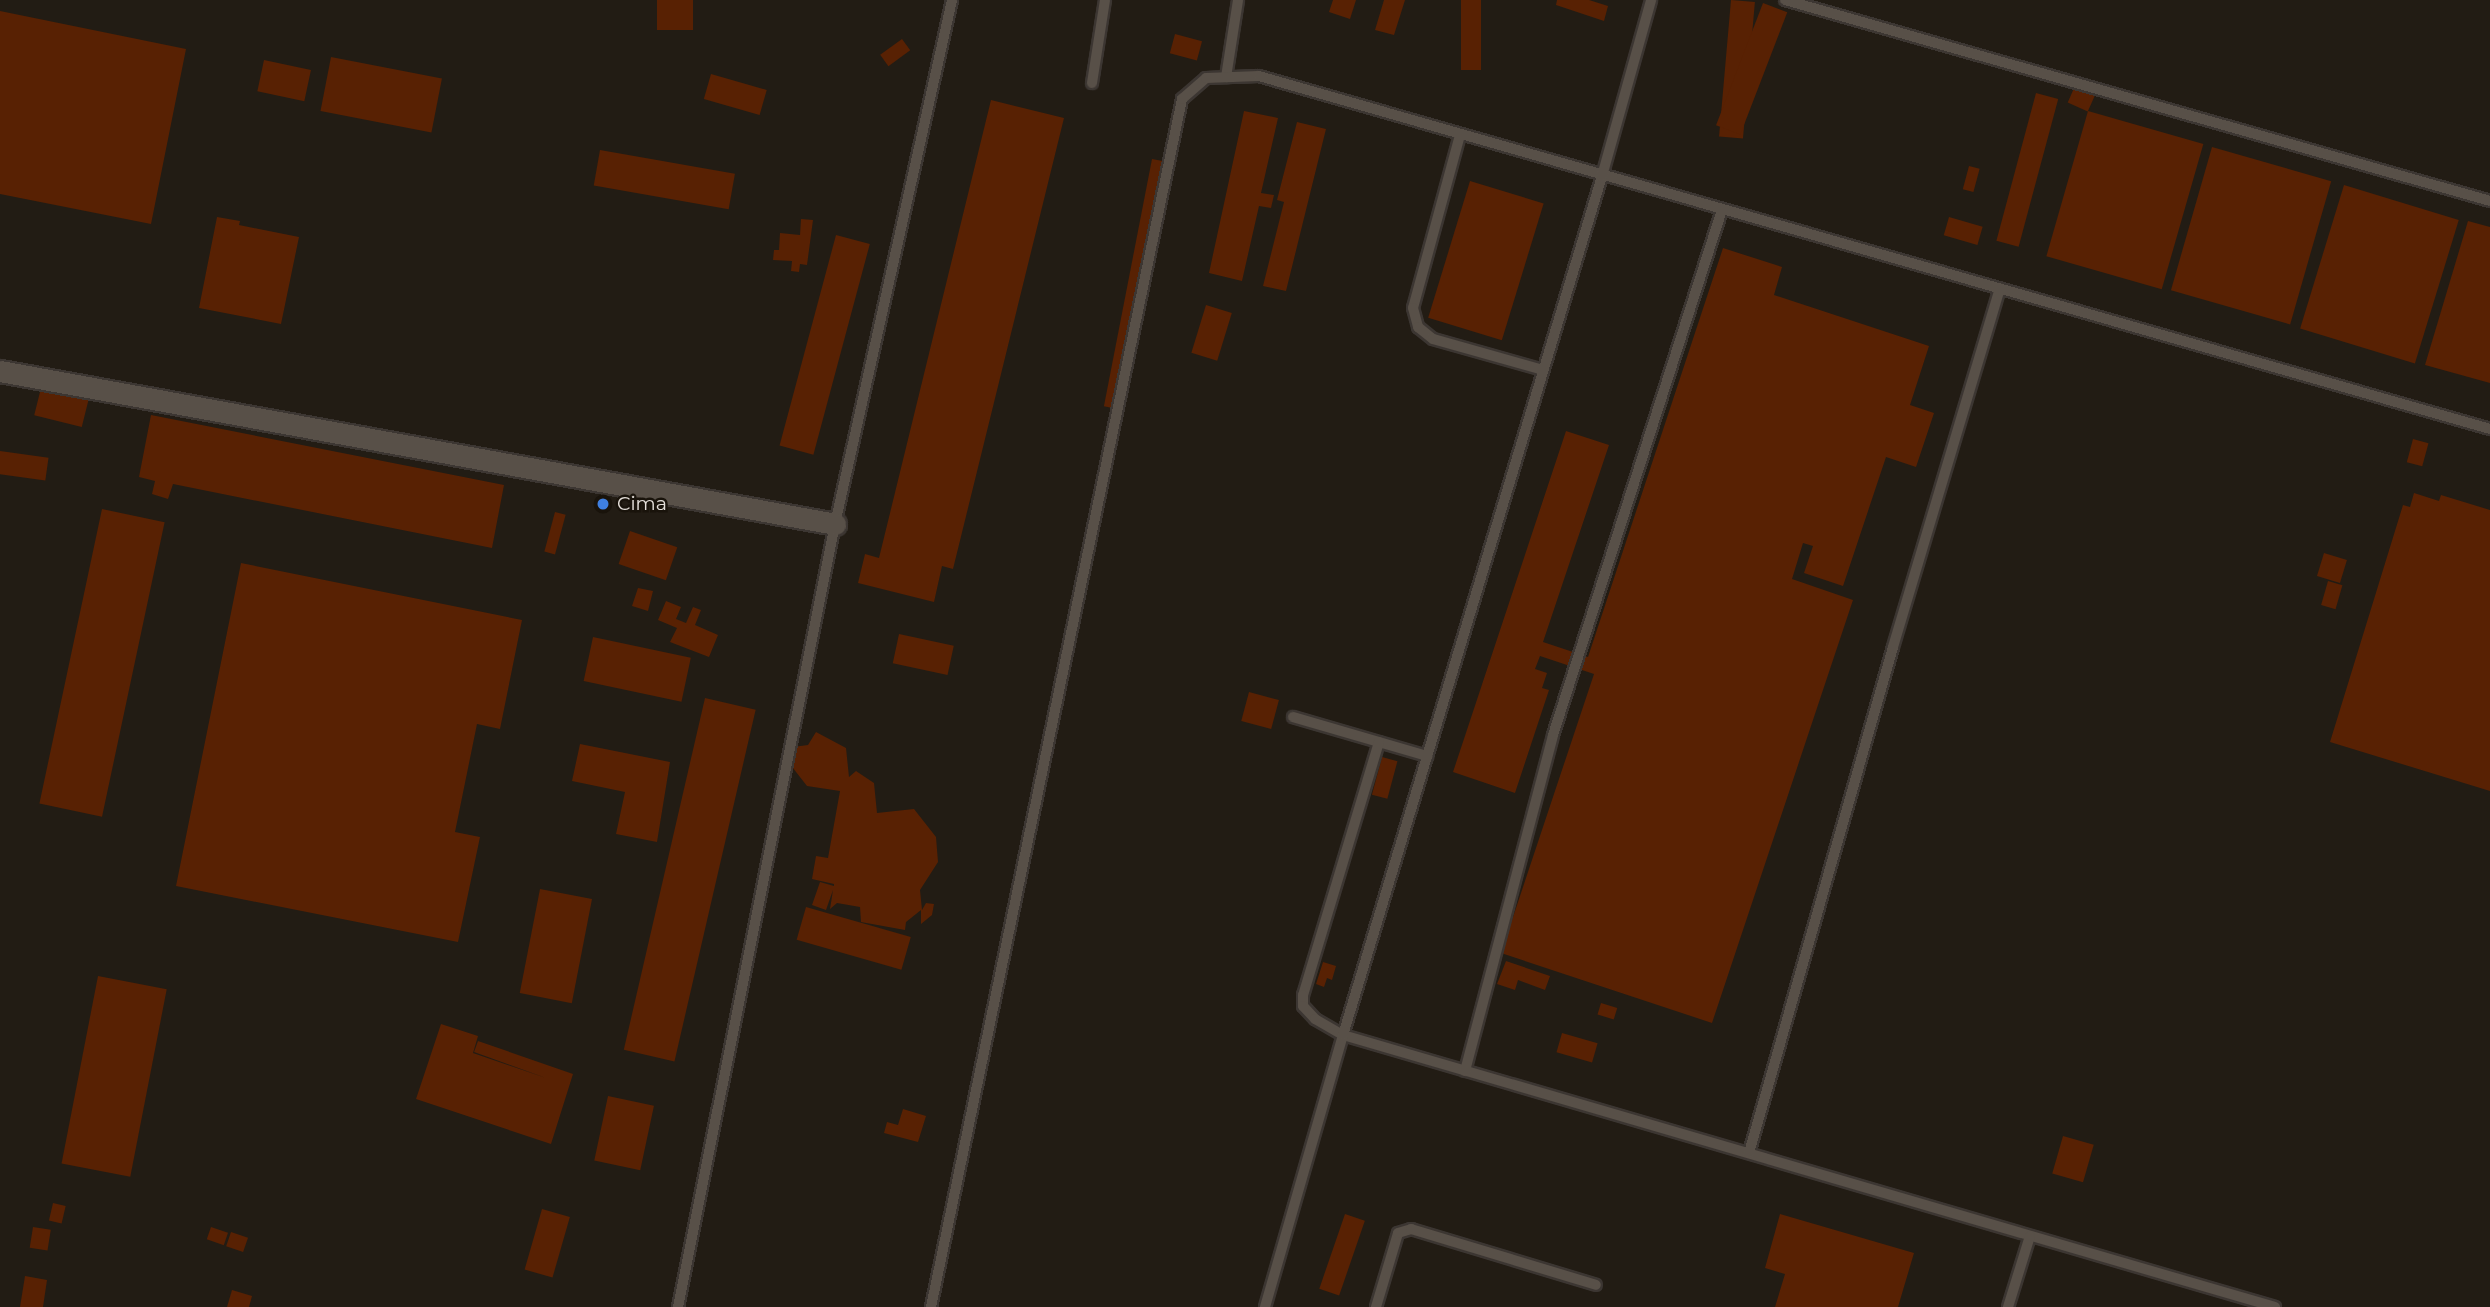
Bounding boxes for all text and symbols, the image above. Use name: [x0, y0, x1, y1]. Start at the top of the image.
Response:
place label: Cima: [617, 493, 667, 515]
marker: Cima: [595, 496, 611, 512]

